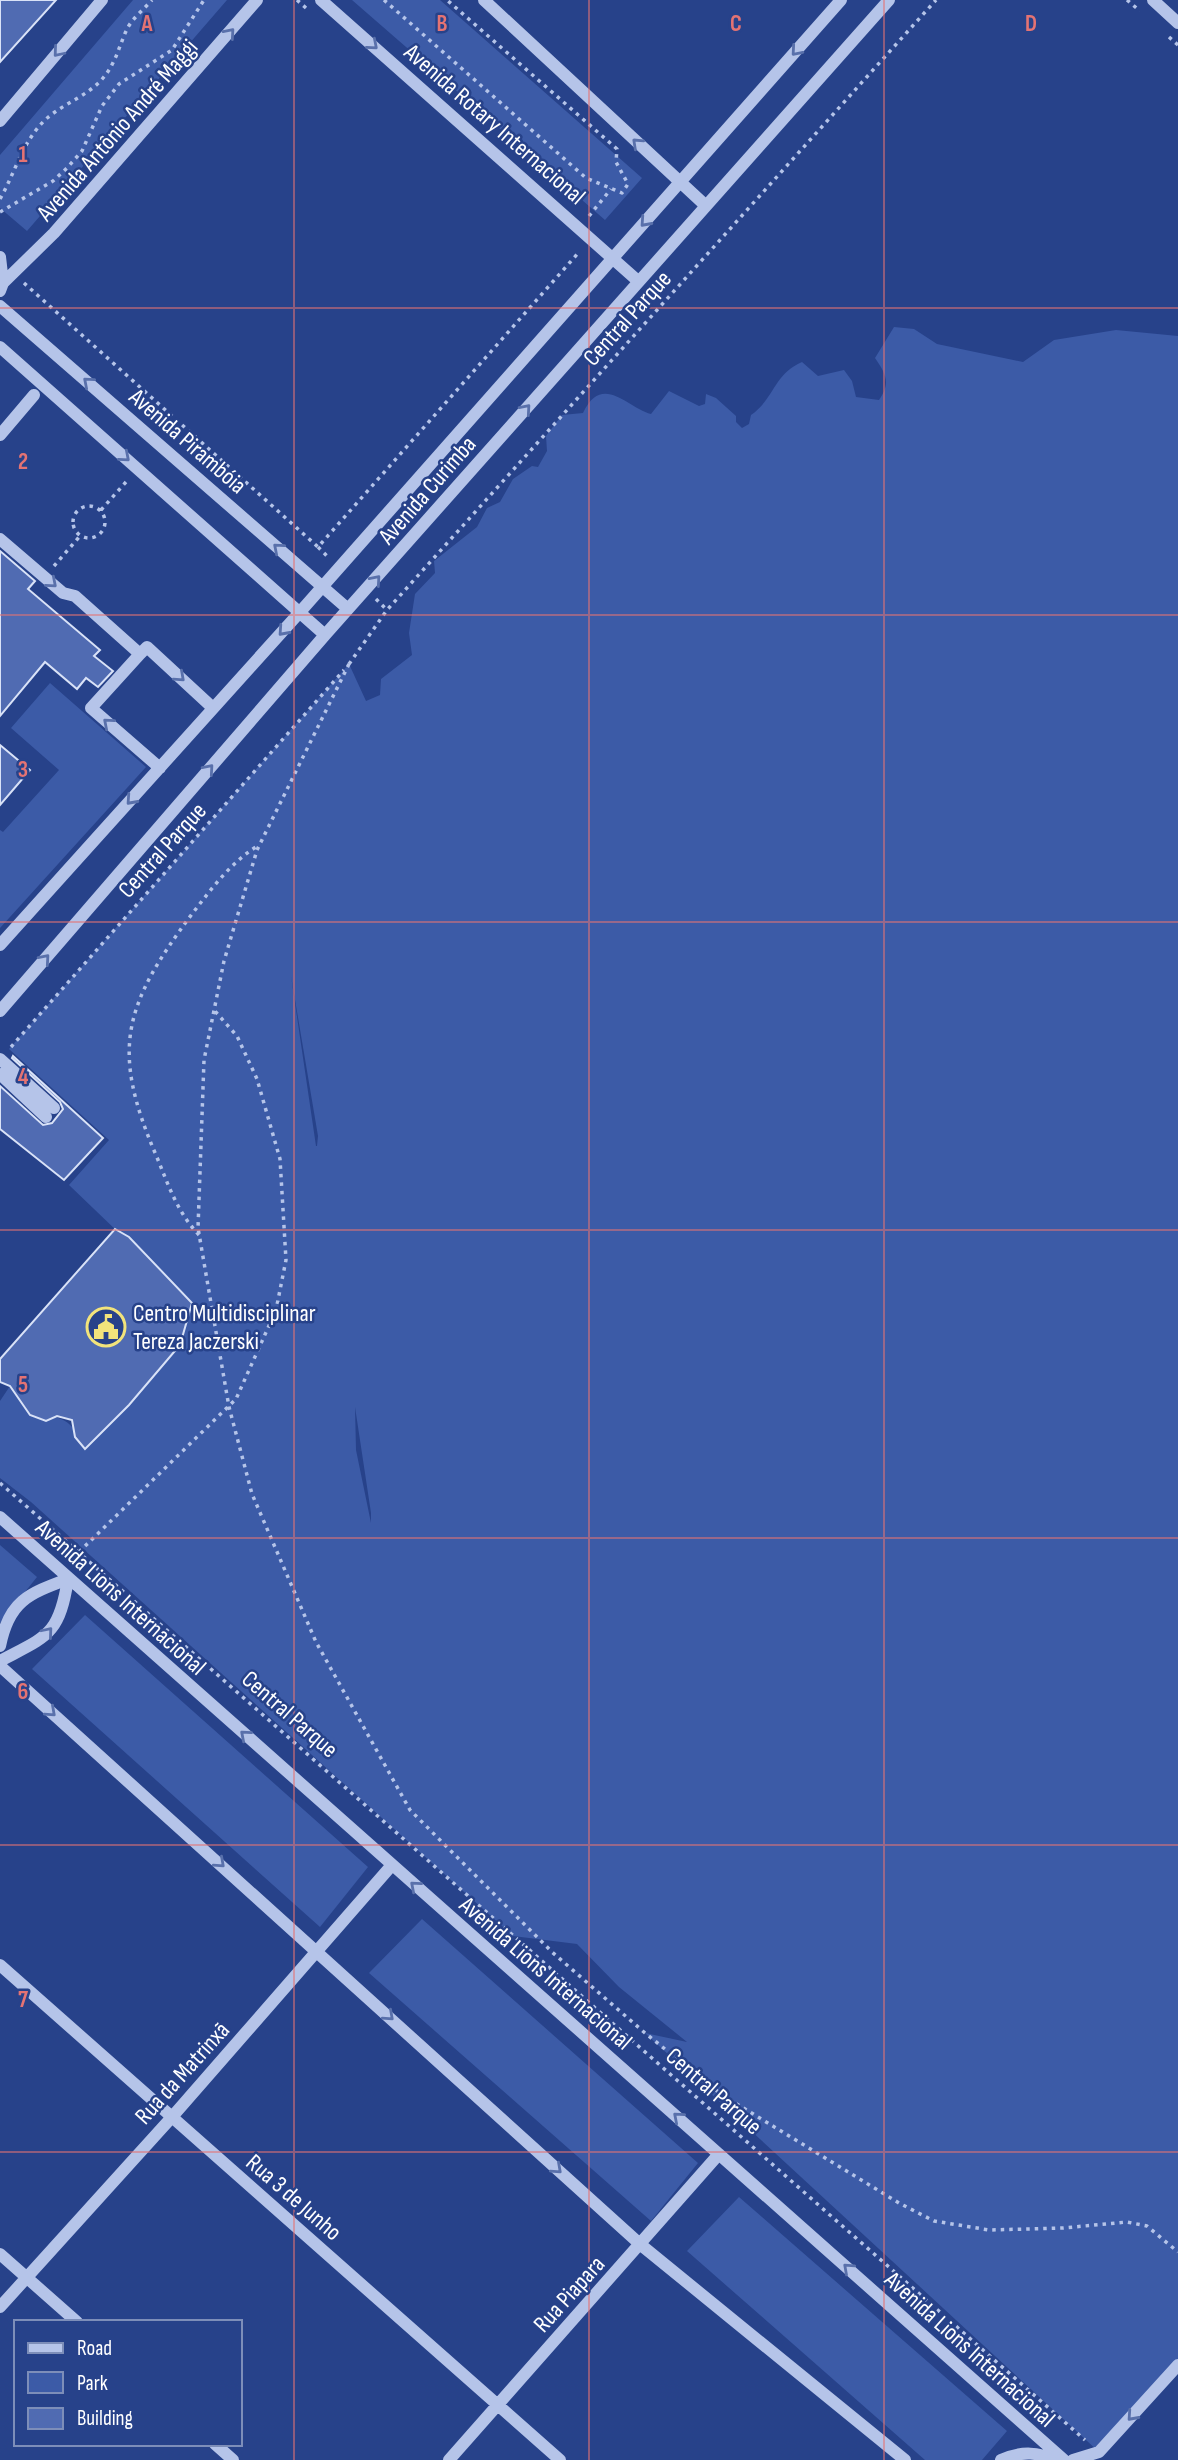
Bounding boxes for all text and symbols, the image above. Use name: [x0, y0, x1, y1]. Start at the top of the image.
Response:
text: A: [141, 10, 154, 38]
text: B: [437, 10, 448, 38]
text: C: [730, 10, 742, 38]
text: D: [1025, 10, 1037, 38]
one-way arrow: [222, 28, 234, 41]
street label: Avenida Antônio André Maggi: [30, 33, 204, 228]
one-way arrow: [364, 37, 377, 49]
street label: Avenida Rotary Internacional: [397, 37, 591, 211]
one-way arrow: [792, 43, 804, 56]
one-way arrow: [54, 44, 66, 57]
one-way arrow: [632, 138, 645, 151]
text: 1: [18, 141, 28, 169]
one-way arrow: [641, 214, 653, 227]
street label: Central Parque: [577, 265, 678, 372]
one-way arrow: [83, 378, 96, 390]
street label: Avenida Pirambóia: [122, 382, 252, 500]
one-way arrow: [518, 404, 530, 417]
street label: Avenida Curimba: [372, 430, 482, 551]
text: 2: [18, 448, 28, 476]
one-way arrow: [116, 449, 129, 461]
one-way arrow: [273, 544, 286, 556]
one-way arrow: [44, 575, 57, 587]
one-way arrow: [368, 575, 380, 588]
one-way arrow: [279, 622, 291, 635]
one-way arrow: [172, 669, 185, 681]
one-way arrow: [103, 719, 116, 731]
text: 3: [18, 756, 28, 784]
one-way arrow: [201, 764, 213, 777]
one-way arrow: [127, 791, 139, 804]
street label: Central Parque: [112, 797, 213, 904]
one-way arrow: [37, 954, 49, 967]
text: 4: [18, 1063, 29, 1091]
place label: Centro Multidisciplinar Tereza Jaczerski: [133, 1299, 316, 1356]
public building icon: Centro Multidisciplinar Tereza Jaczerski: [85, 1306, 127, 1348]
text: 5: [18, 1371, 28, 1399]
street label: Avenida Lions Internacional: [29, 1513, 212, 1681]
one-way arrow: [40, 1627, 53, 1639]
street label: Central Parque: [236, 1665, 344, 1764]
text: 6: [18, 1678, 28, 1706]
one-way arrow: [43, 1703, 56, 1716]
one-way arrow: [240, 1731, 253, 1743]
one-way arrow: [212, 1855, 225, 1868]
one-way arrow: [411, 1882, 424, 1894]
street label: Avenida Lions Internacional: [453, 1890, 638, 2056]
text: 7: [18, 1986, 28, 2014]
one-way arrow: [381, 2008, 394, 2020]
street label: Rua da Matrinxã: [129, 2016, 236, 2130]
street label: Central Parque: [660, 2042, 768, 2141]
one-way arrow: [673, 2113, 686, 2126]
street label: Rua 3 de Junho: [240, 2148, 347, 2247]
one-way arrow: [549, 2161, 562, 2173]
street label: Rua Piapara: [528, 2250, 611, 2339]
one-way arrow: [843, 2264, 856, 2277]
street label: Avenida Lions Internacional: [878, 2265, 1061, 2433]
legend: [14, 2320, 242, 2446]
text: Road: [77, 2336, 112, 2361]
text: Park: [77, 2371, 108, 2396]
text: Building: [77, 2406, 133, 2431]
one-way arrow: [1128, 2408, 1140, 2421]

